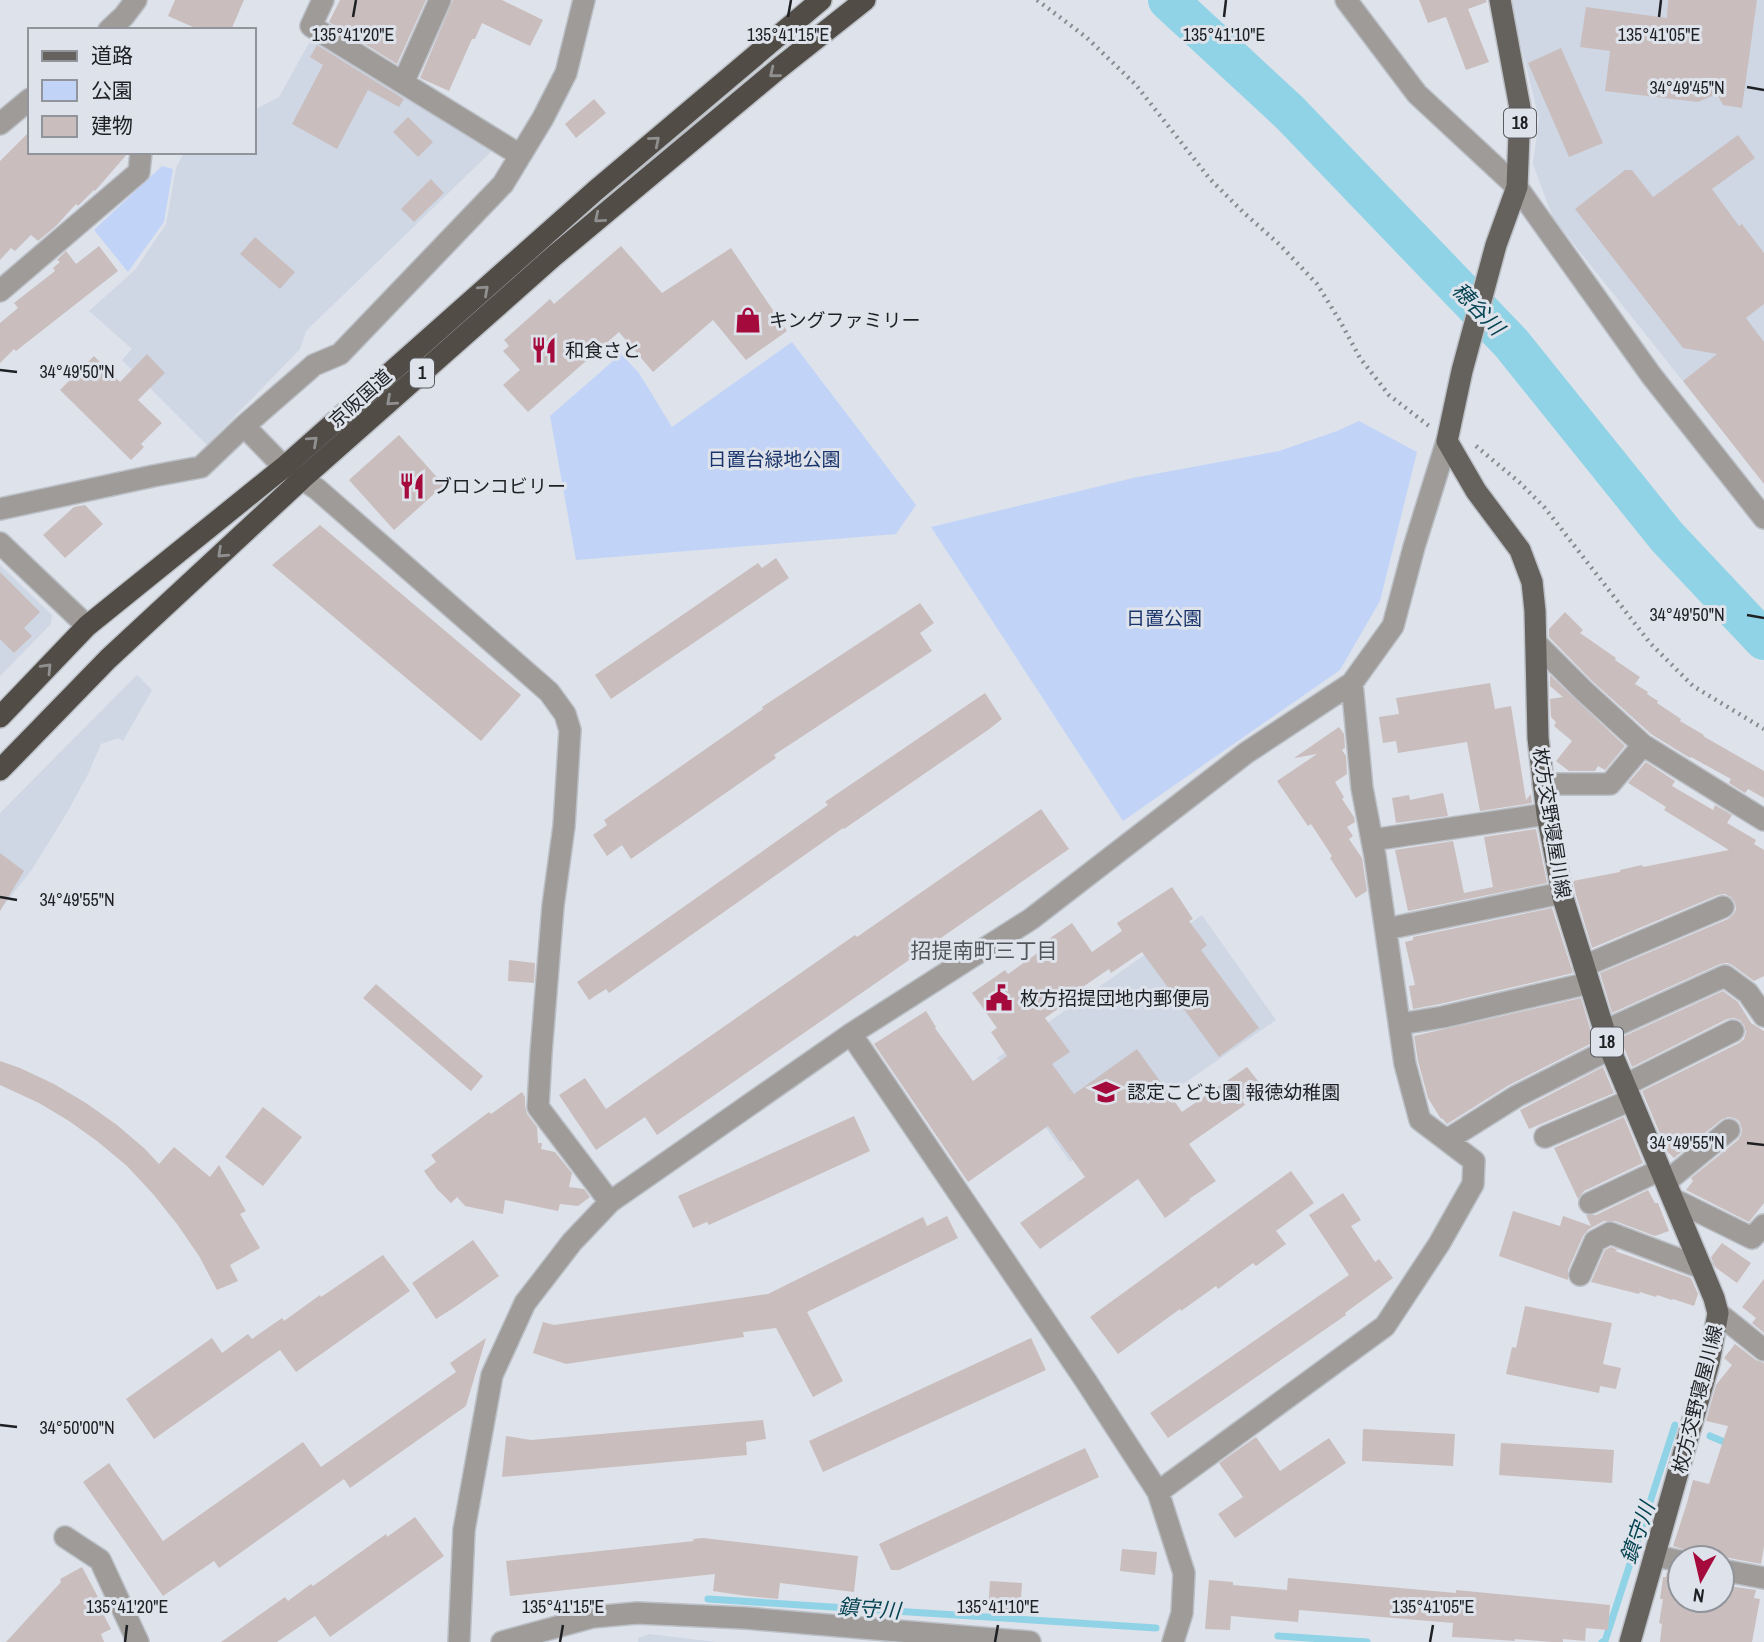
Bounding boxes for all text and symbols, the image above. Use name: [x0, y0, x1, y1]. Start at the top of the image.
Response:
text: 135°41'20"E: [312, 22, 394, 47]
text: 135°41'15"E: [747, 22, 829, 47]
text: 135°41'10"E: [1183, 22, 1265, 47]
text: 135°41'05"E: [1618, 22, 1700, 47]
legend: [28, 28, 256, 154]
text: 道路: [91, 41, 133, 70]
one-way arrow: [769, 65, 782, 77]
text: 34°49'45"N: [1649, 75, 1725, 100]
text: 公園: [91, 76, 133, 105]
road number: 18: [1504, 109, 1536, 138]
text: 建物: [91, 111, 133, 140]
one-way arrow: [647, 137, 660, 149]
one-way arrow: [594, 210, 606, 223]
water label: 穂谷川: [1446, 276, 1512, 343]
one-way arrow: [475, 286, 488, 298]
shop icon: キングファミリー: [733, 305, 763, 335]
place label: キングファミリー: [769, 307, 920, 333]
restaurant icon: 和食さと: [529, 335, 559, 365]
place label: 和食さと: [565, 337, 641, 363]
road number: 1: [410, 358, 434, 388]
text: 34°49'50"N: [39, 359, 115, 384]
street label: 京阪国道: [323, 363, 397, 433]
one-way arrow: [386, 393, 399, 405]
one-way arrow: [305, 437, 318, 449]
park label: 日置台緑地公園: [707, 446, 841, 472]
restaurant icon: ブロンコビリー: [397, 471, 427, 501]
place label: ブロンコビリー: [433, 473, 566, 499]
one-way arrow: [217, 545, 230, 558]
text: 34°49'50"N: [1649, 602, 1725, 627]
park label: 日置公園: [1126, 605, 1202, 631]
one-way arrow: [39, 663, 52, 676]
street label: 枚方交野寝屋川線: [1527, 746, 1577, 900]
text: 34°49'55"N: [39, 887, 115, 912]
district label: 招提南町三丁目: [911, 936, 1058, 965]
public building icon: 枚方招提団地内郵便局: [984, 983, 1014, 1013]
place label: 枚方招提団地内郵便局: [1020, 985, 1210, 1011]
road number: 18: [1591, 1028, 1623, 1056]
school or university icon: 認定こども園 報徳幼稚園: [1091, 1077, 1121, 1107]
place label: 認定こども園 報徳幼稚園: [1127, 1079, 1340, 1105]
text: 34°49'55"N: [1649, 1130, 1725, 1155]
street label: 枚方交野寝屋川線: [1666, 1322, 1728, 1476]
text: 34°50'00"N: [39, 1415, 115, 1440]
water label: 鎮守川: [1614, 1496, 1662, 1567]
north arrow: [1666, 1544, 1736, 1614]
text: N: [1691, 1582, 1706, 1609]
water label: 鎮守川: [837, 1592, 903, 1625]
text: 135°41'20"E: [86, 1594, 168, 1619]
text: 135°41'15"E: [522, 1594, 604, 1619]
text: 135°41'10"E: [957, 1594, 1039, 1619]
text: 135°41'05"E: [1392, 1594, 1474, 1619]

